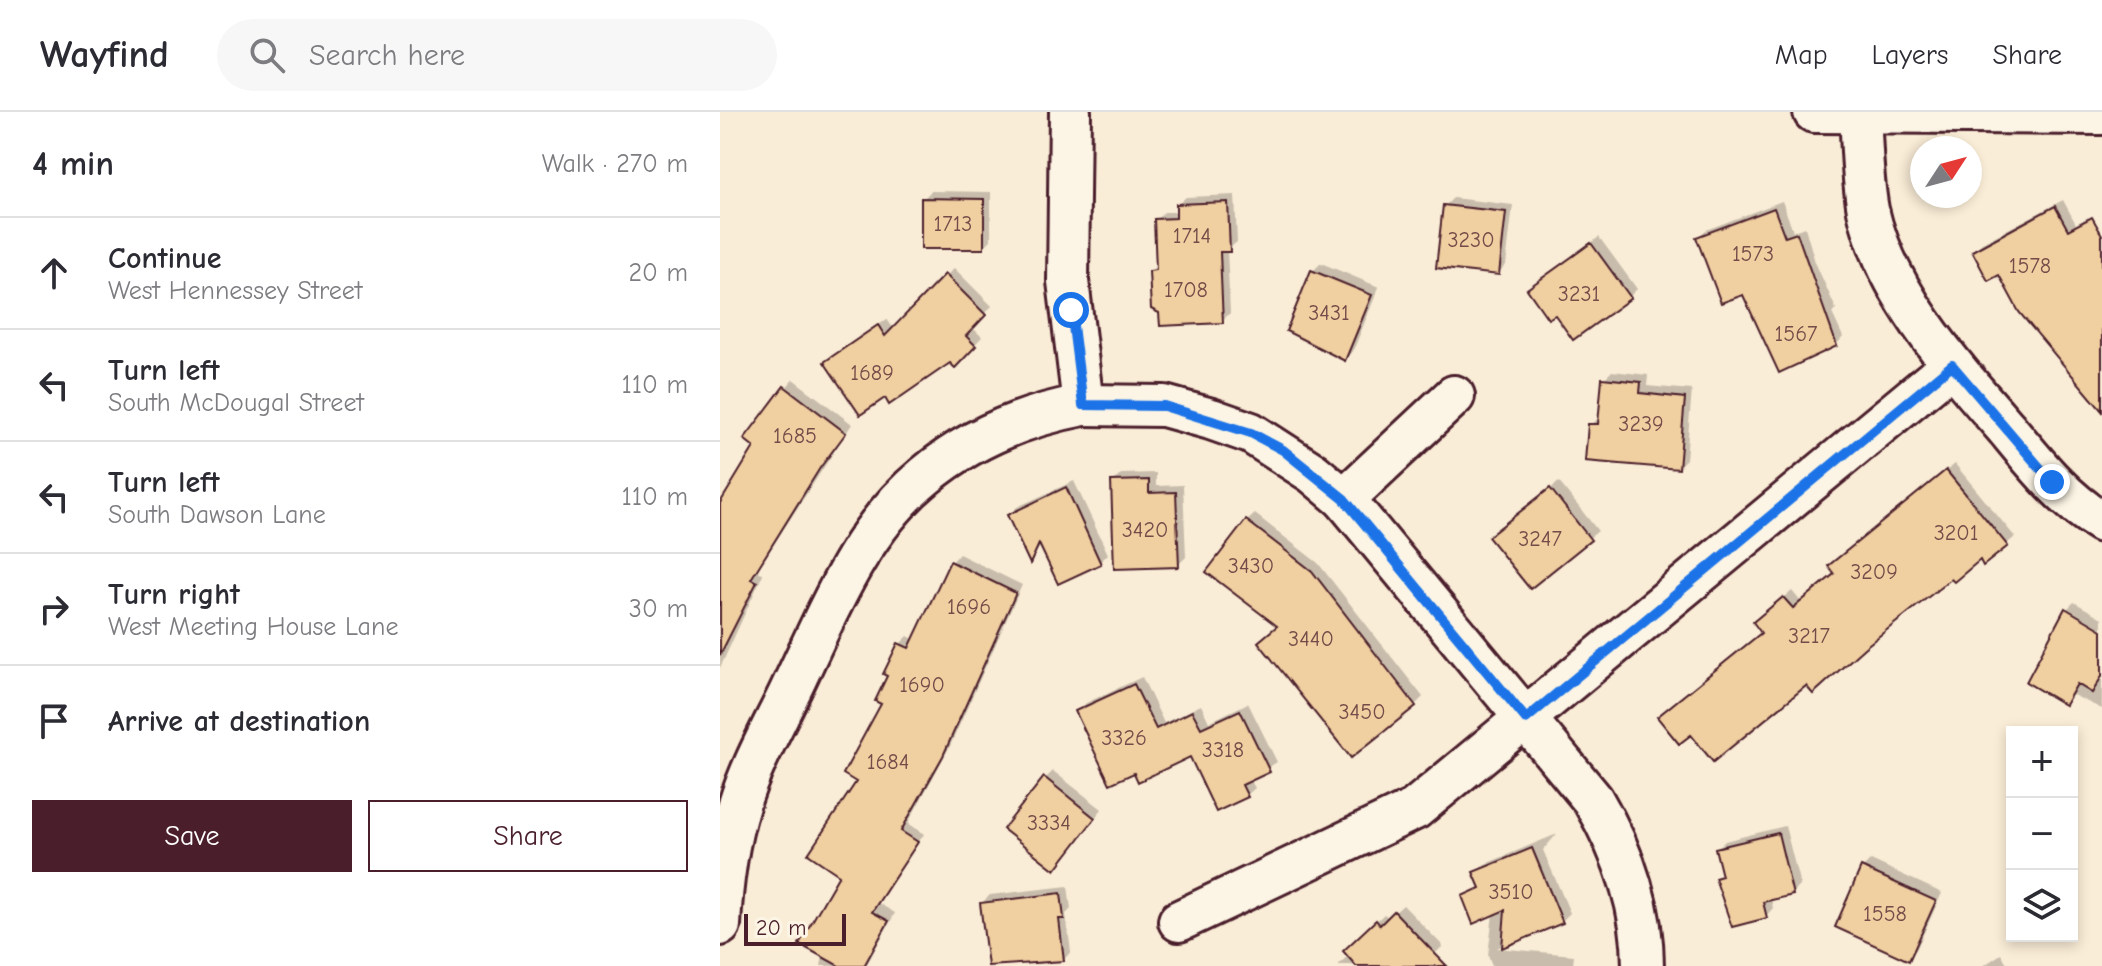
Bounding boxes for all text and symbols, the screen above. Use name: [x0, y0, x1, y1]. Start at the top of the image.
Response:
search box: [217, 19, 777, 91]
text: Wayfind: [40, 33, 169, 77]
icon: search: [245, 33, 289, 77]
text: Search here: [309, 38, 465, 73]
text: Map: [1775, 39, 1828, 71]
text: Layers: [1872, 39, 1948, 71]
text: Share: [1992, 39, 2062, 71]
north arrow: [1910, 136, 1982, 208]
text: 4 min: [32, 144, 114, 184]
text: Walk · 270 m: [542, 149, 688, 179]
house number: 1713: [934, 211, 972, 237]
house number: 1714: [1173, 223, 1211, 249]
house number: 3230: [1447, 227, 1495, 253]
text: Continue: [108, 241, 222, 276]
house number: 1573: [1732, 241, 1774, 267]
icon: ahead: [32, 251, 76, 295]
house number: 1578: [2009, 253, 2051, 279]
text: 20 m: [628, 258, 688, 288]
text: West Hennessey Street: [108, 276, 362, 306]
house number: 1708: [1164, 277, 1208, 303]
house number: 3231: [1558, 281, 1600, 307]
route start: [1053, 292, 1089, 328]
house number: 3431: [1308, 300, 1350, 326]
house number: 1567: [1775, 321, 1818, 347]
text: Turn left: [108, 353, 220, 388]
house number: 1689: [850, 360, 894, 386]
icon: left: [32, 363, 76, 407]
text: 110 m: [621, 370, 688, 400]
text: South McDougal Street: [108, 388, 364, 418]
house number: 3239: [1618, 411, 1664, 437]
house number: 1685: [773, 423, 817, 449]
route end: [2034, 464, 2070, 500]
text: Turn left: [108, 465, 220, 500]
icon: left: [32, 475, 76, 519]
text: 110 m: [621, 482, 688, 512]
text: South Dawson Lane: [108, 500, 326, 530]
house number: 3420: [1122, 517, 1168, 543]
house number: 3201: [1934, 520, 1978, 546]
house number: 3247: [1518, 526, 1562, 552]
house number: 3430: [1228, 553, 1274, 579]
house number: 3209: [1850, 559, 1898, 585]
text: Turn right: [108, 577, 240, 612]
icon: right: [32, 587, 76, 631]
text: 30 m: [629, 594, 688, 624]
house number: 1696: [947, 594, 991, 620]
text: West Meeting House Lane: [108, 612, 398, 642]
house number: 3217: [1788, 623, 1830, 649]
house number: 3440: [1288, 626, 1334, 652]
house number: 1690: [899, 672, 945, 698]
icon: arrive: [32, 699, 76, 743]
house number: 3450: [1338, 699, 1386, 725]
text: Arrive at destination: [108, 704, 370, 739]
house number: 3326: [1101, 725, 1147, 751]
map controls: [2006, 726, 2078, 942]
button: +: [2006, 726, 2078, 798]
house number: 3318: [1202, 737, 1244, 763]
house number: 1684: [867, 749, 909, 775]
button: −: [2006, 798, 2078, 870]
button: Save: [32, 800, 352, 872]
button: Share: [368, 800, 688, 872]
house number: 3334: [1027, 810, 1071, 836]
button: layers: [2006, 870, 2078, 942]
house number: 3510: [1488, 879, 1534, 905]
house number: 1558: [1863, 901, 1907, 927]
scale bar: [744, 910, 846, 946]
text: 20 m: [756, 915, 806, 941]

